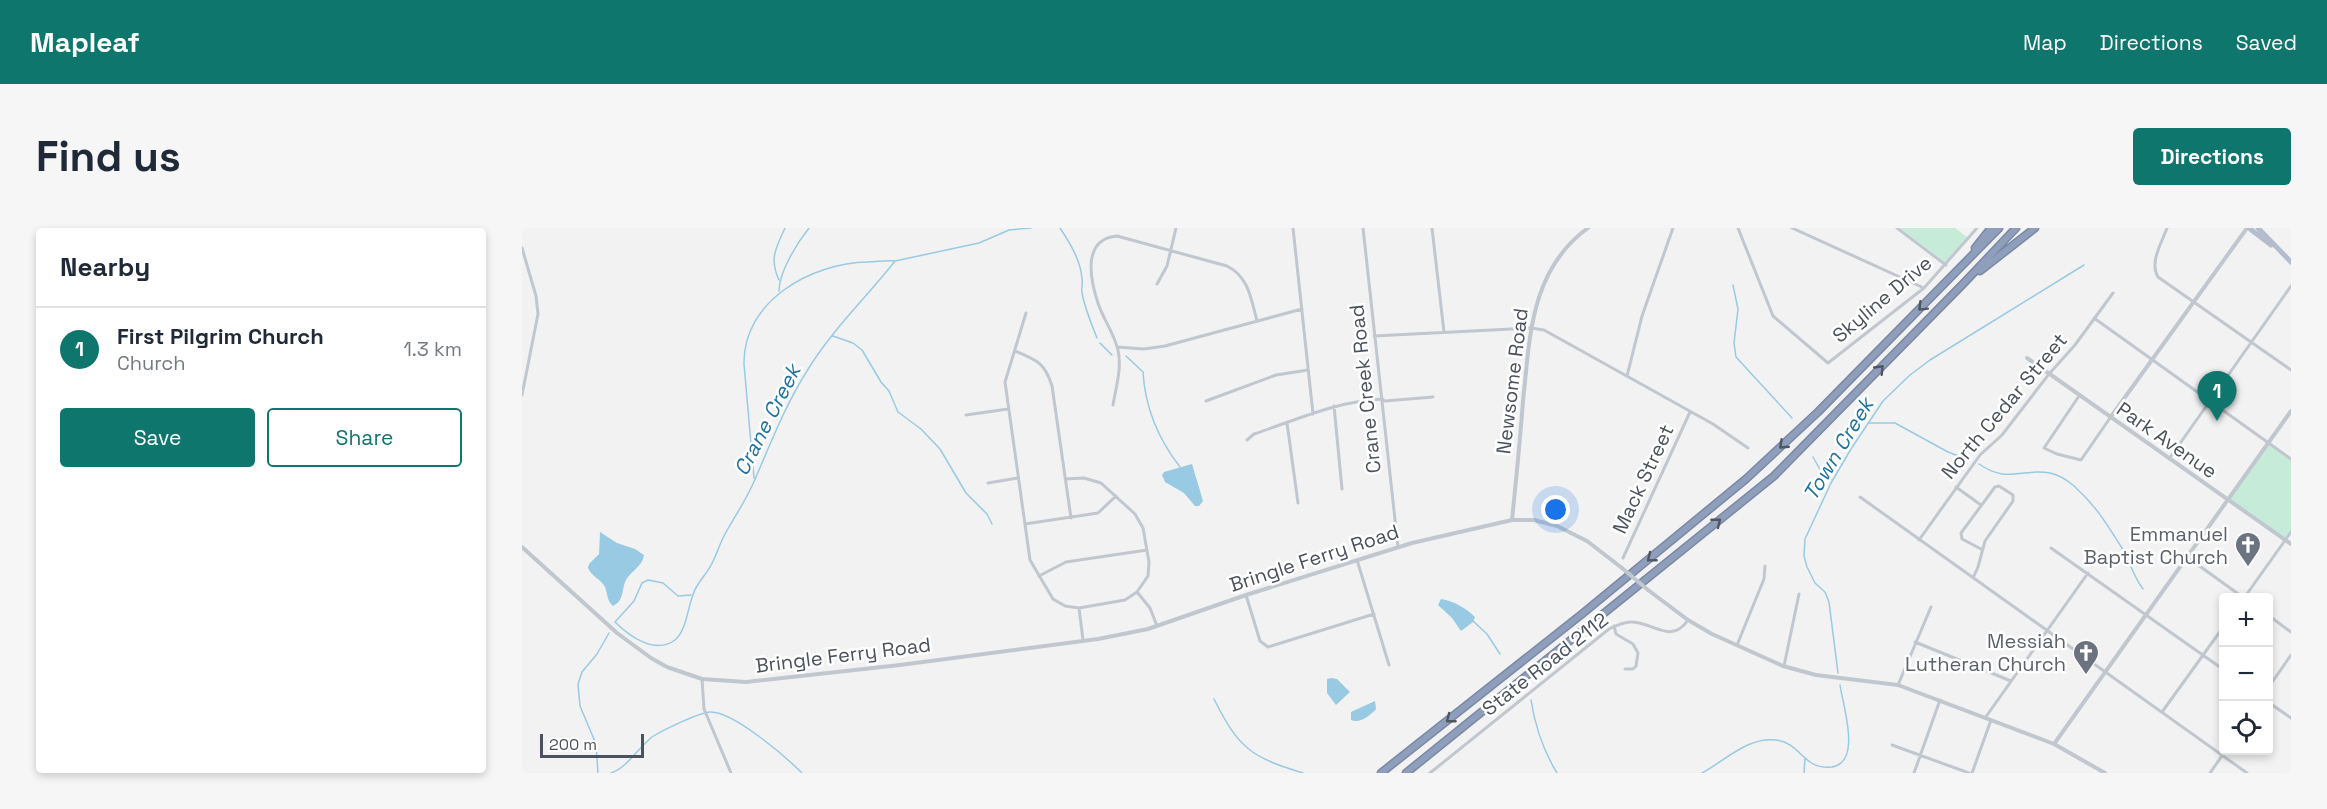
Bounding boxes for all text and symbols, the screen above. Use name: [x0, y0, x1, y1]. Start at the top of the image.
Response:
text: Mapleaf: [30, 24, 140, 60]
text: Map: [2023, 29, 2067, 56]
text: Directions: [2100, 29, 2203, 56]
text: Saved: [2236, 29, 2297, 56]
button: Directions: [2133, 128, 2291, 185]
text: Find us: [36, 130, 181, 183]
text: Nearby: [60, 250, 150, 284]
street label: Skyline Drive: [1827, 250, 1937, 348]
one-way arrow: [1918, 300, 1929, 311]
street label: Crane Creek Road: [1343, 303, 1387, 475]
street label: Newsome Road: [1490, 306, 1534, 456]
text: First Pilgrim Church: [117, 322, 324, 350]
street label: North Cedar Street: [1935, 328, 2073, 484]
text: 1: [75, 336, 84, 362]
text: 1.3 km: [403, 336, 462, 362]
text: Church: [117, 350, 186, 376]
water label: Crane Creek: [728, 358, 808, 480]
one-way arrow: [1873, 366, 1884, 377]
pin: 1: [2198, 372, 2236, 421]
water label: Town Creek: [1797, 390, 1881, 505]
street label: Park Avenue: [2112, 396, 2222, 484]
button: Save: [60, 408, 255, 467]
button: Share: [267, 408, 462, 467]
street label: Mack Street: [1606, 420, 1680, 538]
one-way arrow: [1779, 438, 1790, 449]
your location: [1541, 495, 1570, 524]
street label: Bringle Ferry Road: [1226, 518, 1402, 598]
one-way arrow: [1710, 518, 1721, 529]
place label: Emmanuel Baptist Church: [2083, 521, 2228, 570]
church icon: Emmanuel Baptist Church: [2233, 530, 2263, 568]
one-way arrow: [1647, 550, 1658, 561]
map controls: [2219, 593, 2273, 755]
button: +: [2219, 593, 2273, 647]
street label: State Road 2112: [1477, 607, 1613, 721]
place label: Messiah Lutheran Church: [1905, 628, 2066, 677]
street label: Bringle Ferry Road: [754, 631, 932, 679]
church icon: Messiah Lutheran Church: [2071, 638, 2101, 676]
button: −: [2219, 647, 2273, 701]
button: locate: [2219, 701, 2273, 755]
one-way arrow: [1445, 711, 1456, 722]
scale bar: [540, 731, 644, 758]
text: 200 m: [549, 734, 597, 755]

